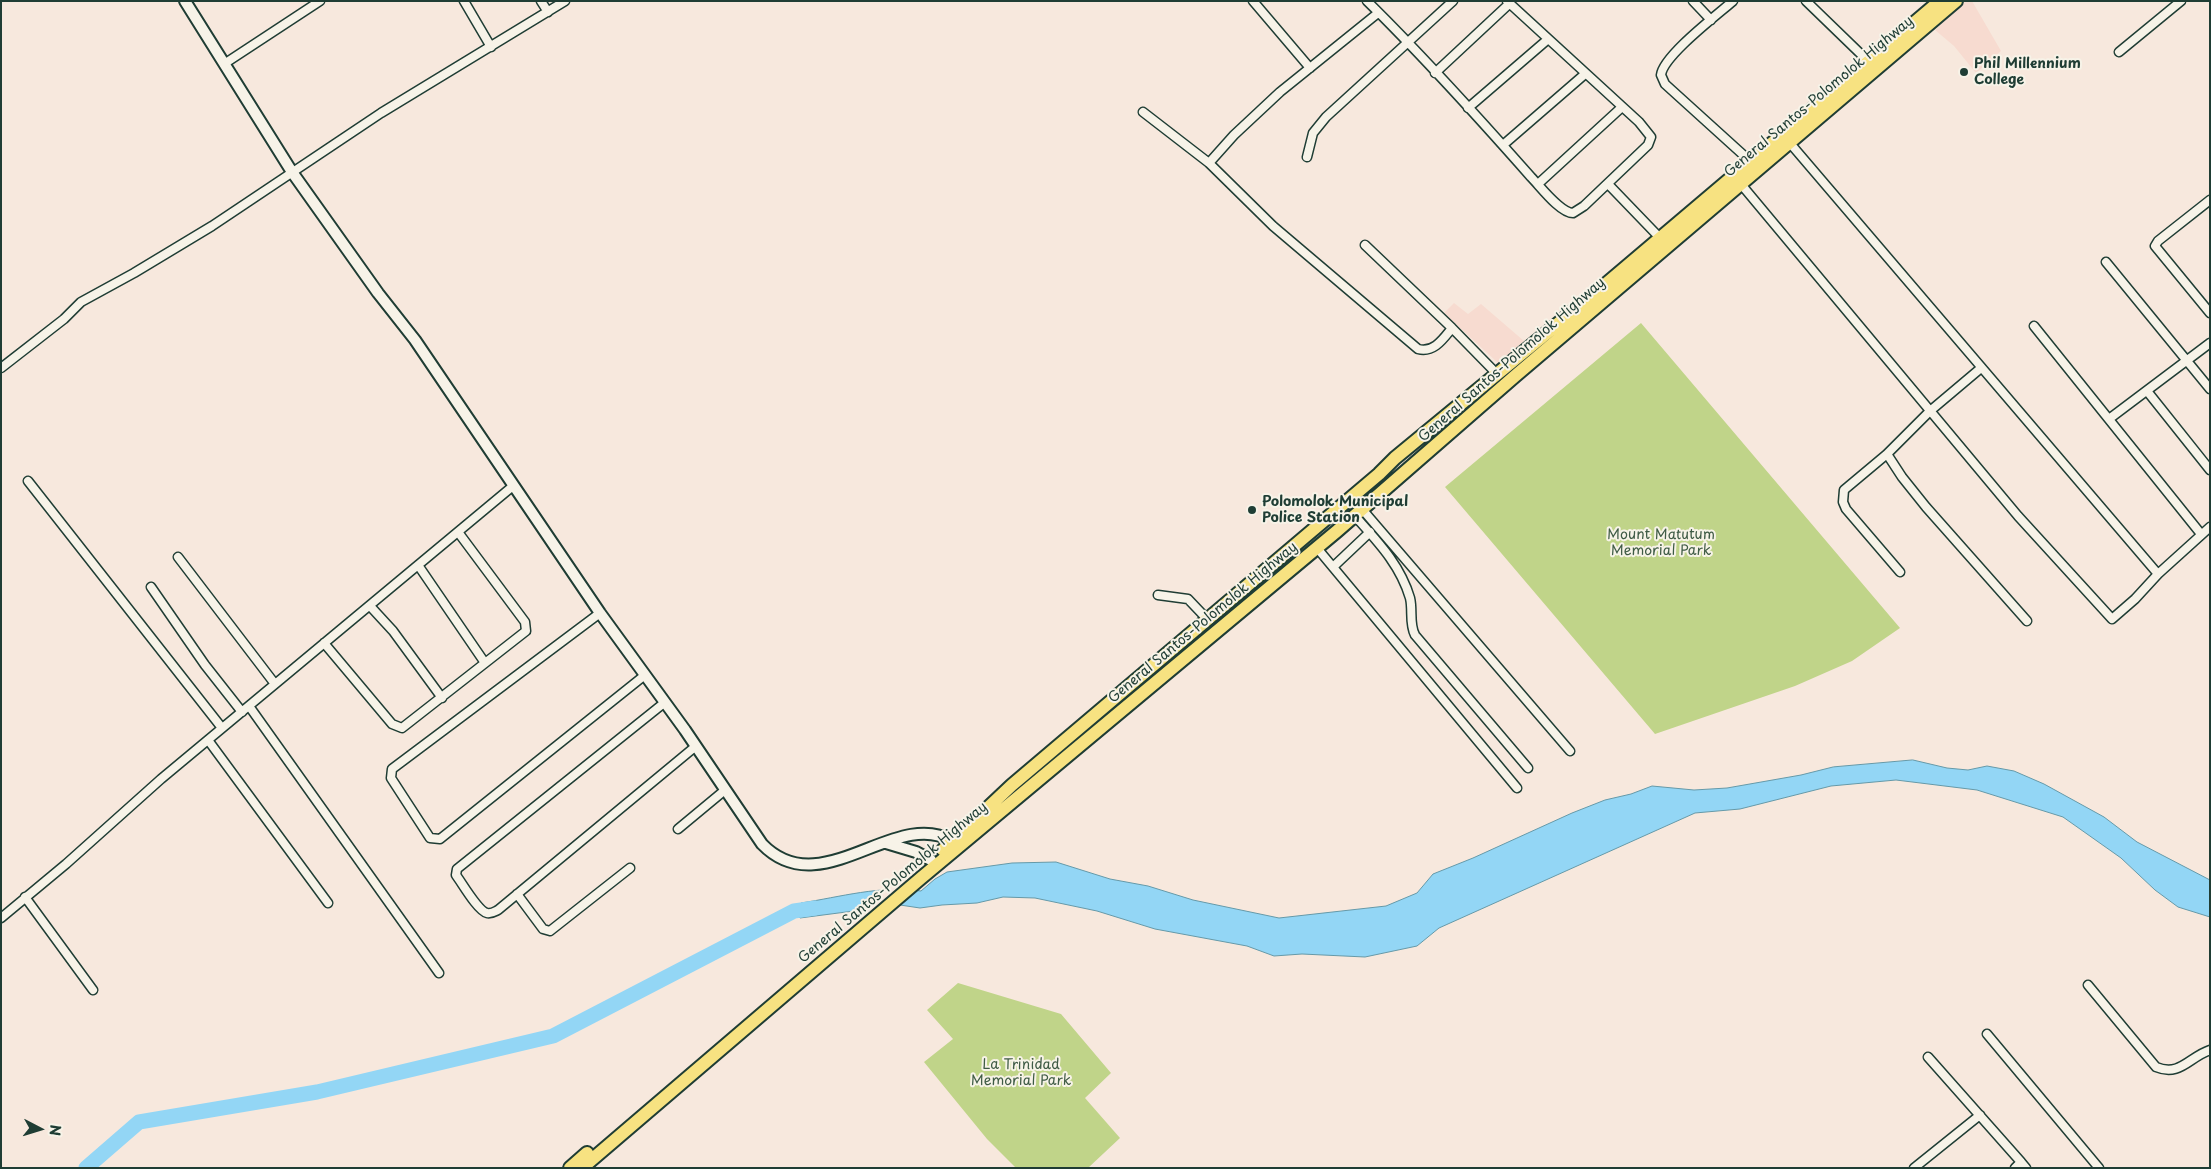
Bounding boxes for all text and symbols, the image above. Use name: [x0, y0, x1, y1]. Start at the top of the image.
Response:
street label: General Santos-Polomolok Highway: [1721, 13, 1917, 181]
place label: Phil Millennium College: [1974, 56, 2081, 88]
marker: Phil Millennium College: [1958, 66, 1970, 78]
street label: General Santos-Polomolok Highway: [1415, 274, 1609, 446]
place label: Polomolok Municipal Police Station: [1262, 494, 1408, 526]
marker: Polomolok Municipal Police Station: [1246, 504, 1258, 516]
park label: Mount Matutum Memorial Park: [1607, 527, 1715, 560]
street label: General Santos-Polomolok Highway: [1105, 539, 1301, 707]
street label: General Santos-Polomolok Highway: [795, 799, 991, 967]
park label: La Trinidad Memorial Park: [971, 1057, 1071, 1090]
north arrow: [15, 1104, 65, 1154]
text: N: [44, 1124, 66, 1137]

